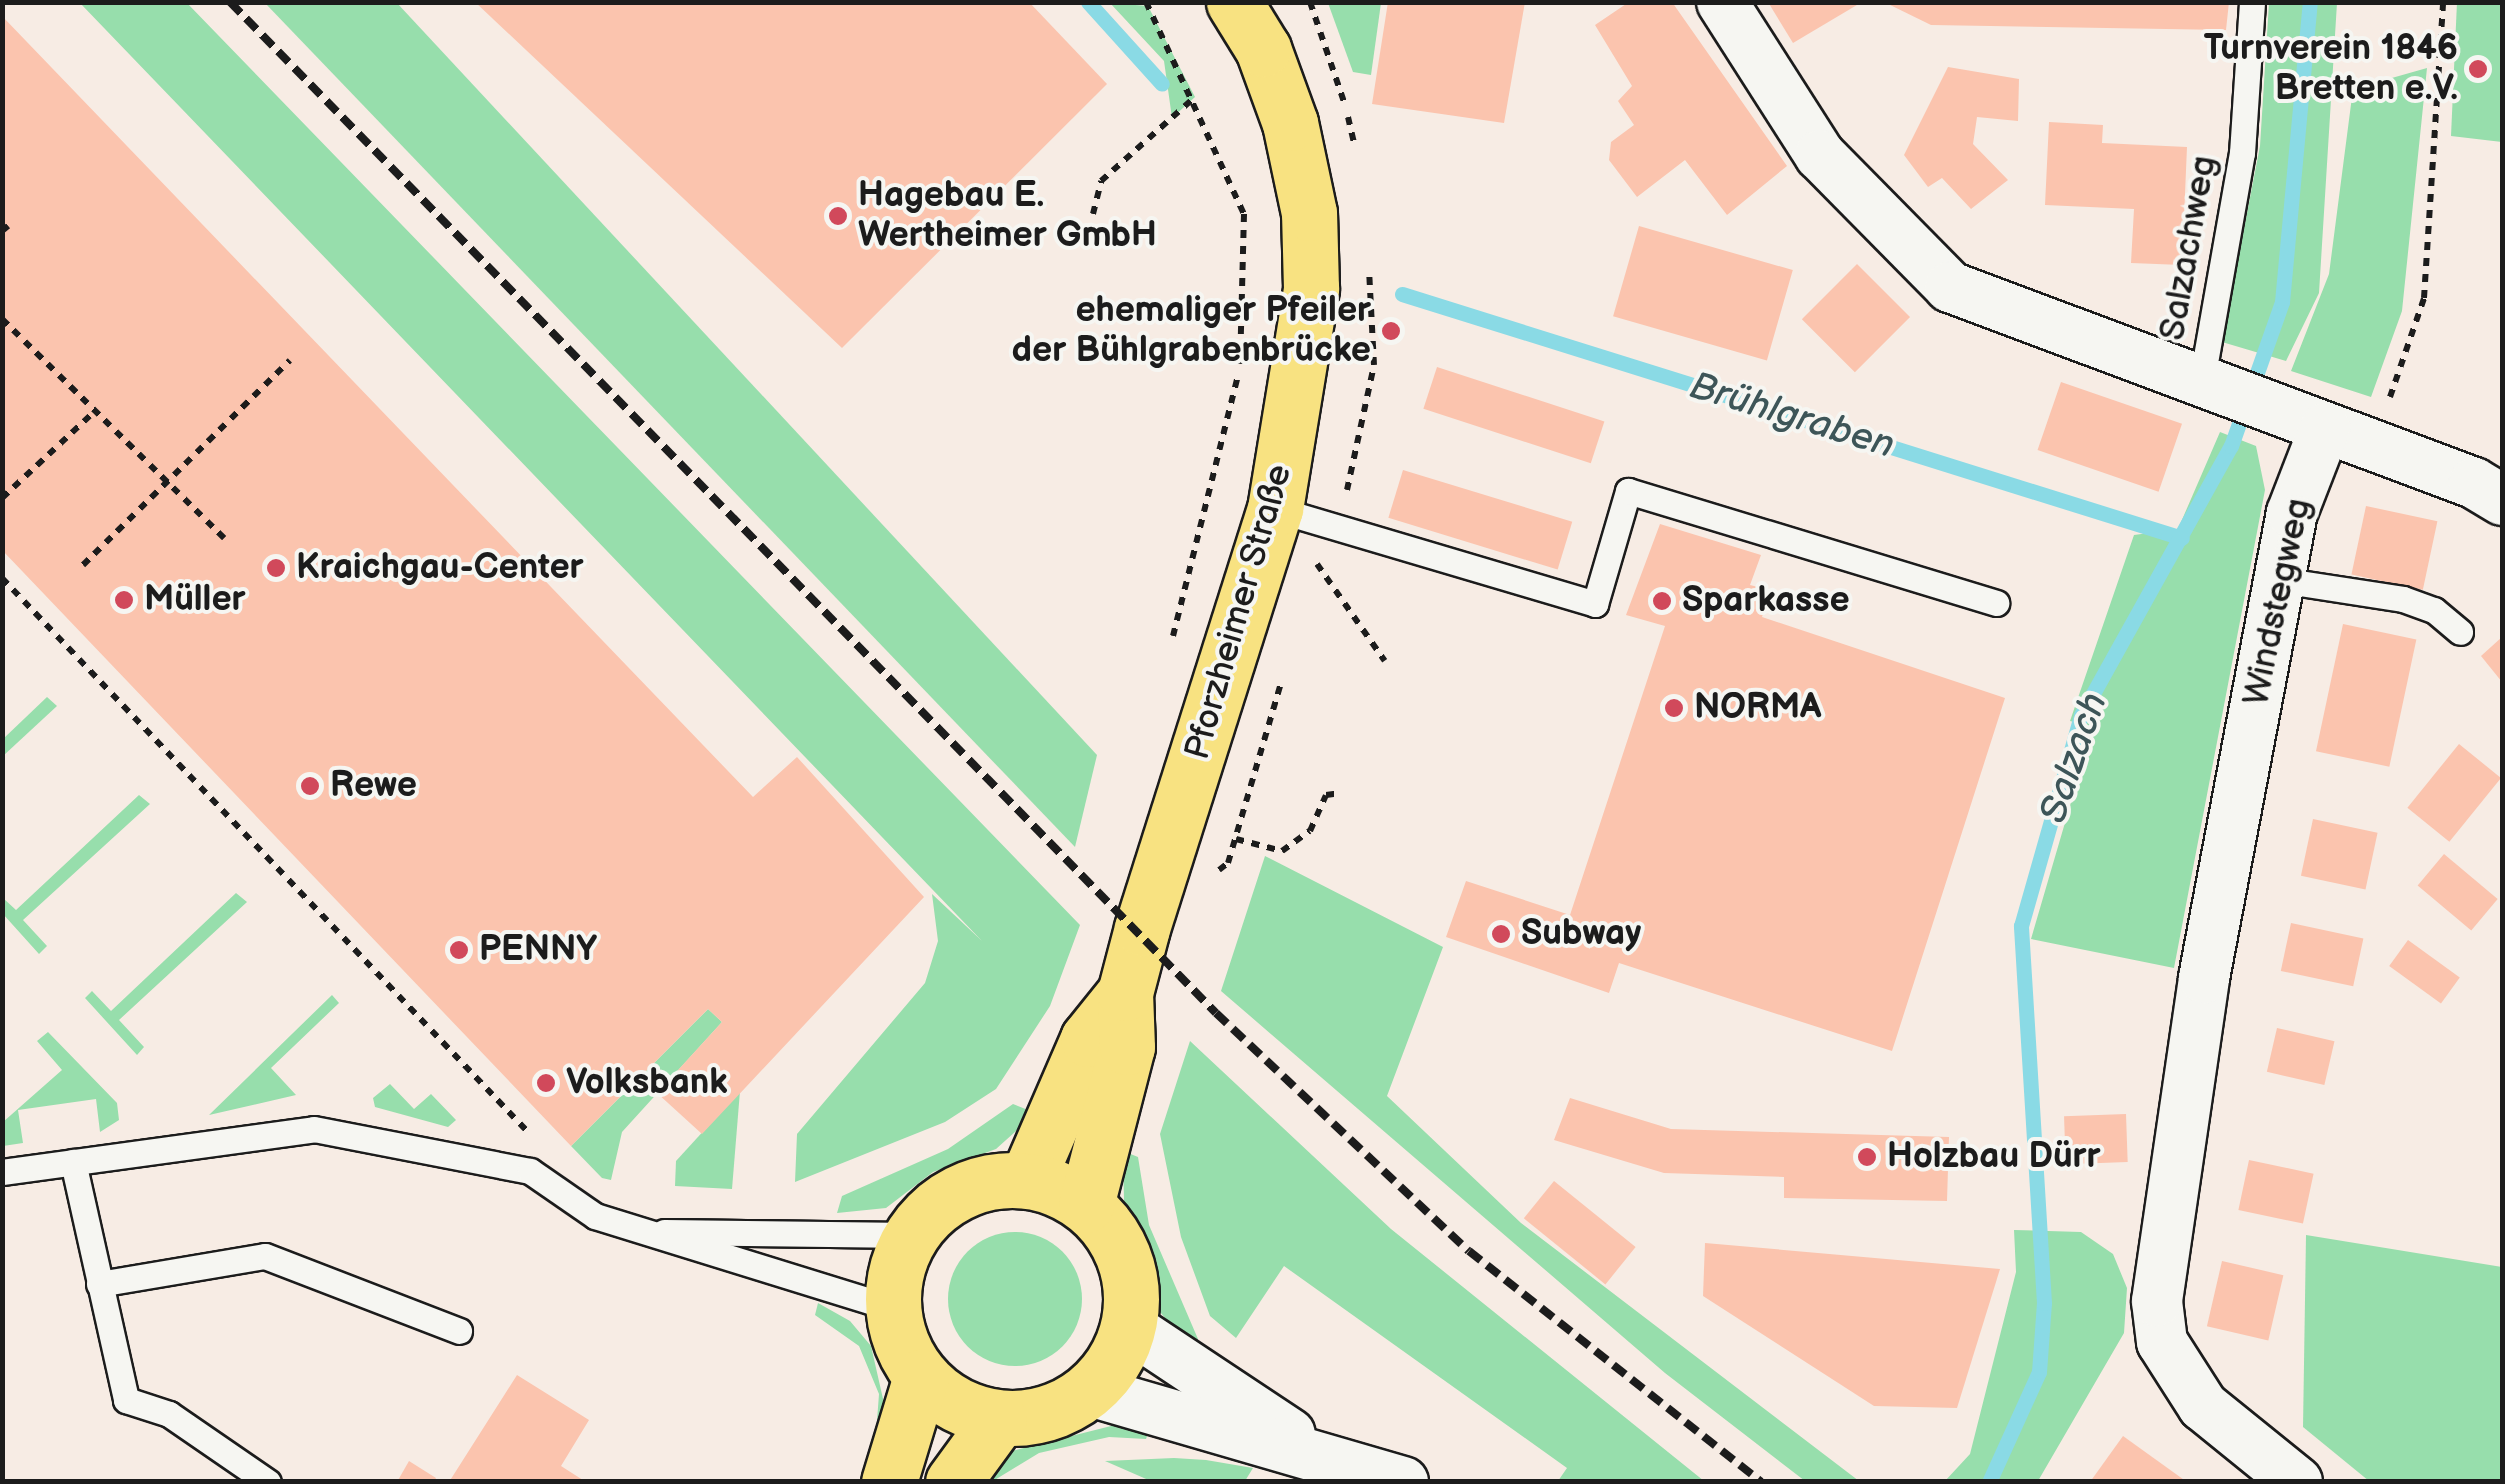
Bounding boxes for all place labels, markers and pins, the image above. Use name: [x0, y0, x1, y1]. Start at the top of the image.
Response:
place label: Turnverein 1846 Bretten e.V.: [2204, 28, 2458, 110]
marker: Turnverein 1846 Bretten e.V.: [2467, 58, 2489, 80]
place label: Hagebau E. Wertheimer GmbH: [858, 175, 1157, 257]
marker: Hagebau E. Wertheimer GmbH: [827, 205, 849, 227]
place label: ehemaliger Pfeiler der Bühlgrabenbrücke: [1012, 290, 1371, 372]
marker: ehemaliger Pfeiler der Bühlgrabenbrücke: [1380, 320, 1402, 342]
place label: Kraichgau-Center: [296, 547, 583, 589]
marker: Kraichgau-Center: [265, 557, 287, 579]
place label: Müller: [144, 579, 245, 621]
place label: Sparkasse: [1682, 580, 1850, 622]
marker: Müller: [113, 589, 135, 611]
marker: Sparkasse: [1651, 590, 1673, 612]
place label: NORMA: [1694, 687, 1821, 729]
marker: NORMA: [1663, 697, 1685, 719]
place label: Rewe: [330, 765, 417, 807]
marker: Rewe: [299, 775, 321, 797]
place label: Subway: [1521, 913, 1641, 955]
marker: Subway: [1490, 923, 1512, 945]
place label: PENNY: [479, 929, 597, 971]
marker: PENNY: [448, 939, 470, 961]
place label: Volksbank: [566, 1062, 728, 1104]
marker: Volksbank: [535, 1072, 557, 1094]
place label: Holzbau Dürr: [1887, 1136, 2100, 1178]
marker: Holzbau Dürr: [1856, 1146, 1878, 1168]

